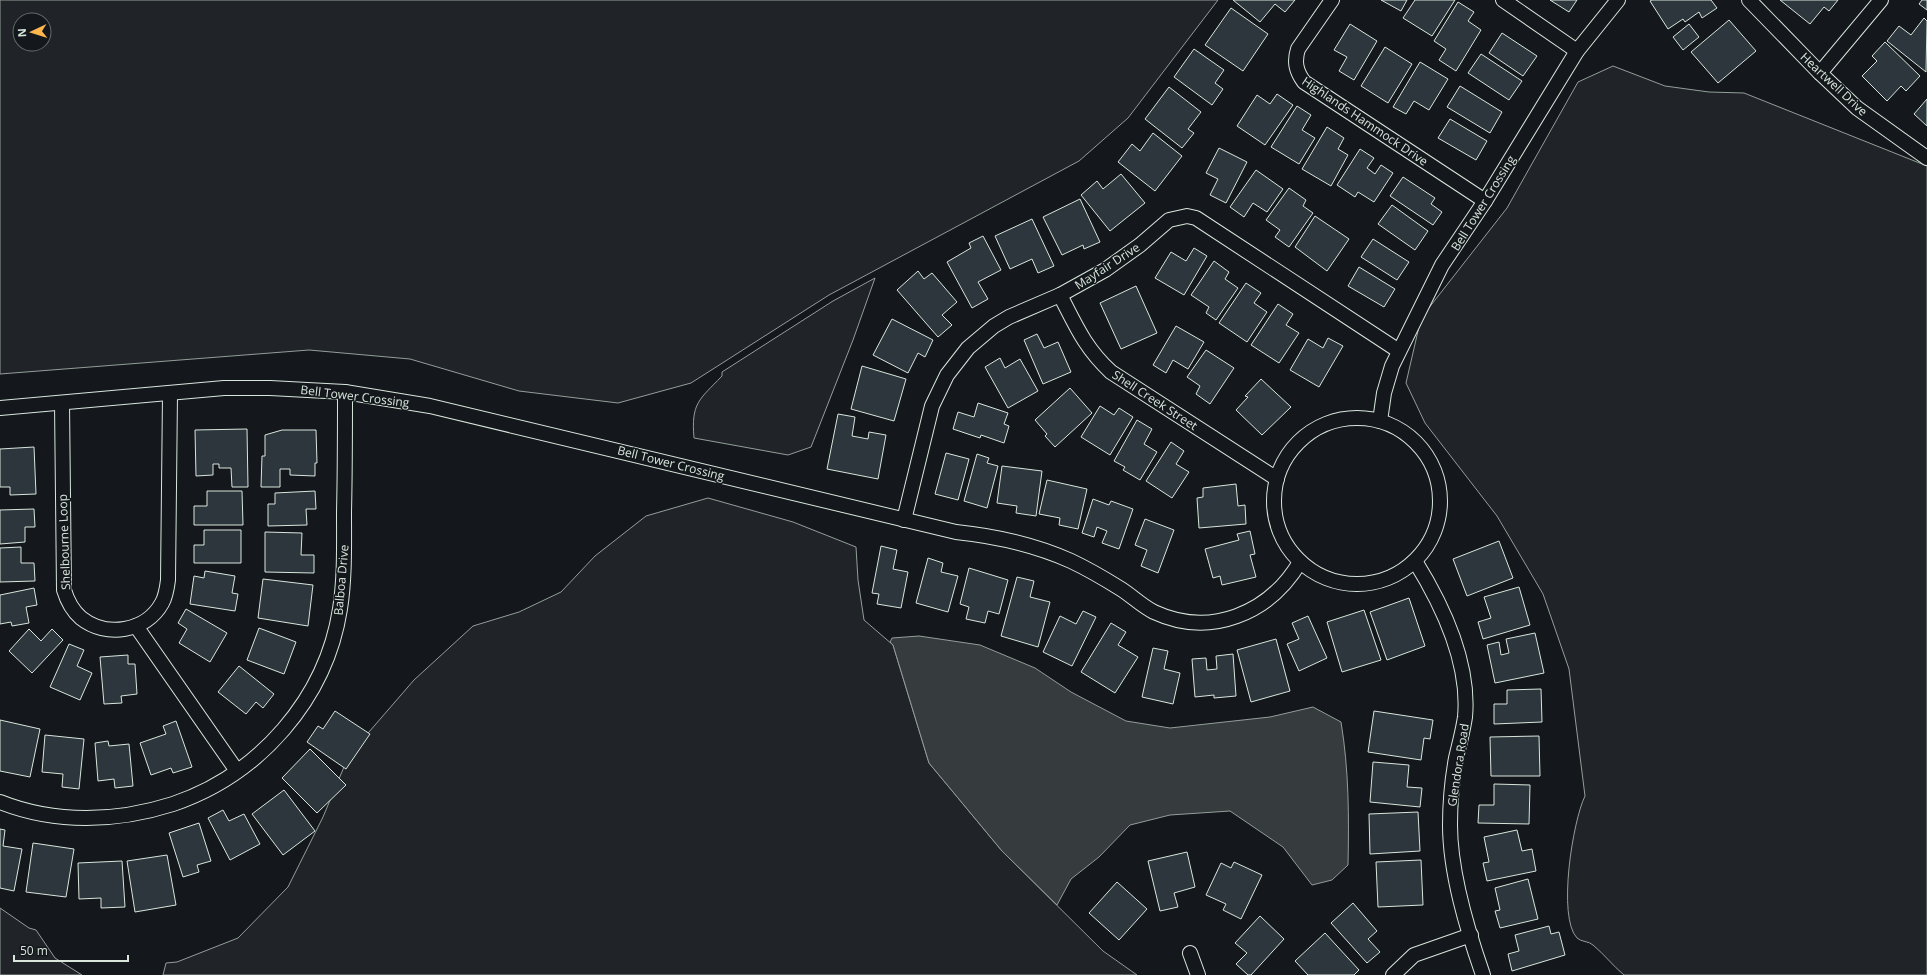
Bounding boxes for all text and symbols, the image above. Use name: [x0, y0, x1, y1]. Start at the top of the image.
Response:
north arrow: [12, 12, 52, 52]
text: N: [14, 28, 29, 38]
street label: Heartwell Drive: [1797, 48, 1871, 120]
street label: Highlands Hammock Drive: [1299, 72, 1432, 170]
street label: Bell Tower Crossing: [1447, 152, 1519, 254]
street label: Mayfair Drive: [1071, 238, 1143, 293]
street label: Shell Creek Street: [1109, 366, 1201, 434]
street label: Bell Tower Crossing: [300, 381, 411, 411]
street label: Bell Tower Crossing: [616, 441, 727, 485]
street label: Shelbourne Loop: [54, 494, 74, 590]
street label: Balboa Drive: [329, 544, 353, 616]
street label: Glendora Road: [1443, 722, 1473, 808]
scale bar: [14, 937, 128, 963]
text: 50 m: [20, 942, 48, 959]

